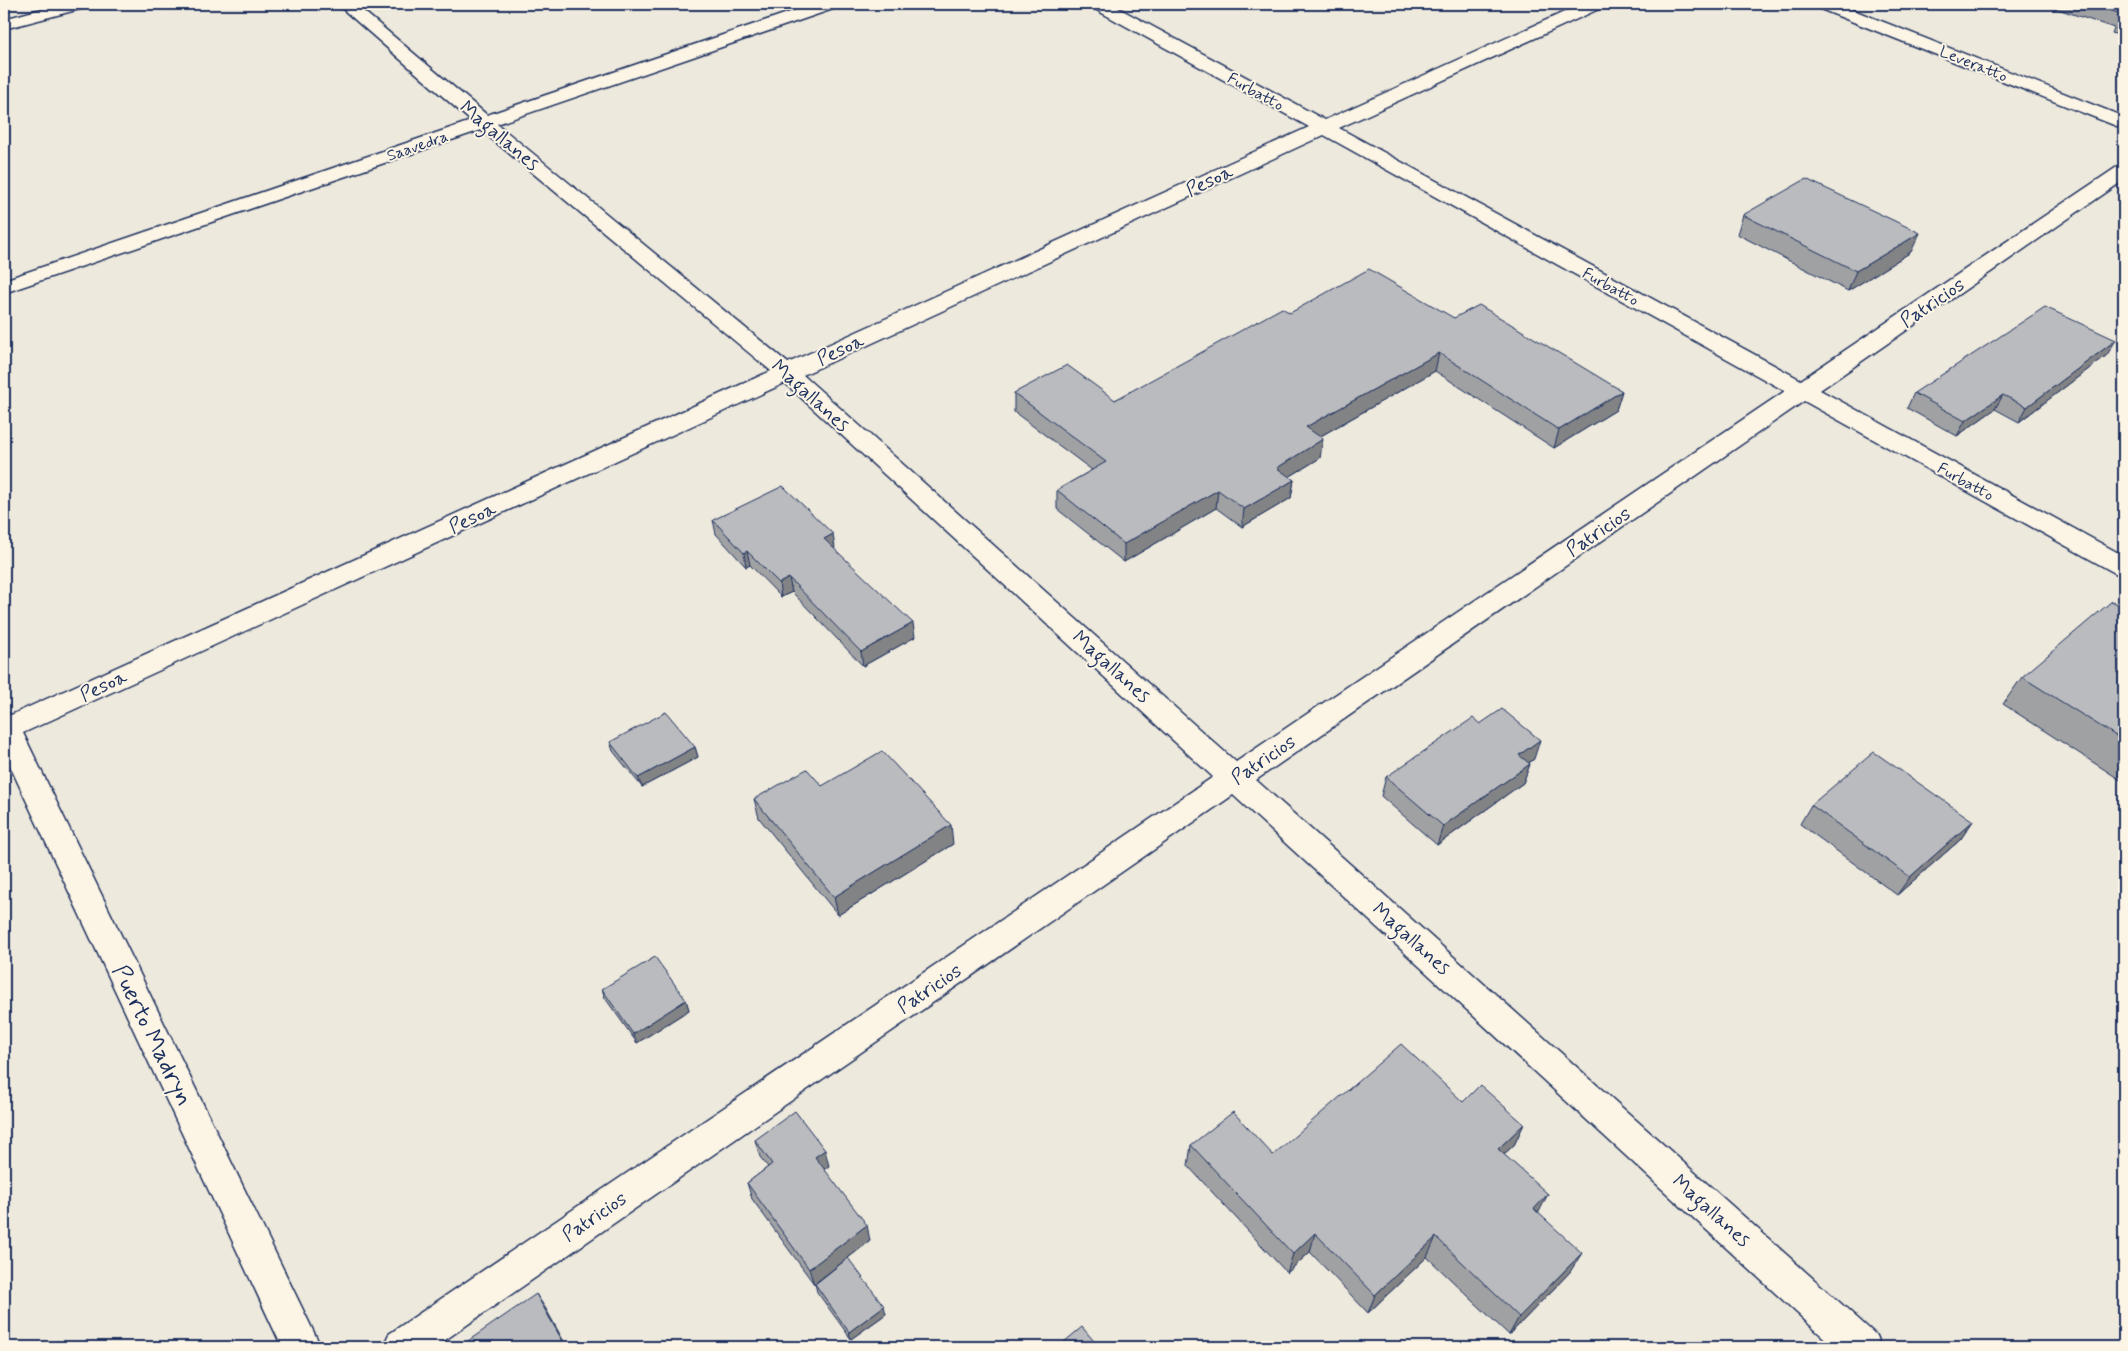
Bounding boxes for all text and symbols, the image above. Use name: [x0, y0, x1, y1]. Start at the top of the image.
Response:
street label: Leveratto: [1936, 41, 2011, 88]
street label: Furbatto: [1223, 68, 1287, 116]
street label: Magallanes: [452, 95, 545, 179]
street label: Saavedra: [384, 126, 451, 167]
street label: Pesoa: [1182, 158, 1239, 204]
street label: Furbatto: [1578, 263, 1642, 311]
street label: Patricios: [1895, 272, 1970, 335]
street label: Pesoa: [813, 327, 870, 373]
street label: Magallanes: [764, 354, 855, 440]
street label: Furbatto: [1933, 458, 1997, 506]
street label: Pesoa: [445, 495, 502, 541]
street label: Patricios: [1561, 501, 1636, 564]
street label: Magallanes: [1065, 625, 1156, 711]
street label: Pesoa: [76, 663, 133, 709]
street label: Patricios: [1226, 729, 1301, 792]
street label: Magallanes: [1365, 897, 1456, 983]
street label: Patricios: [892, 958, 967, 1021]
street label: Puerto Madryn: [104, 960, 199, 1111]
street label: Magallanes: [1665, 1169, 1756, 1255]
street label: Patricios: [557, 1186, 632, 1249]

